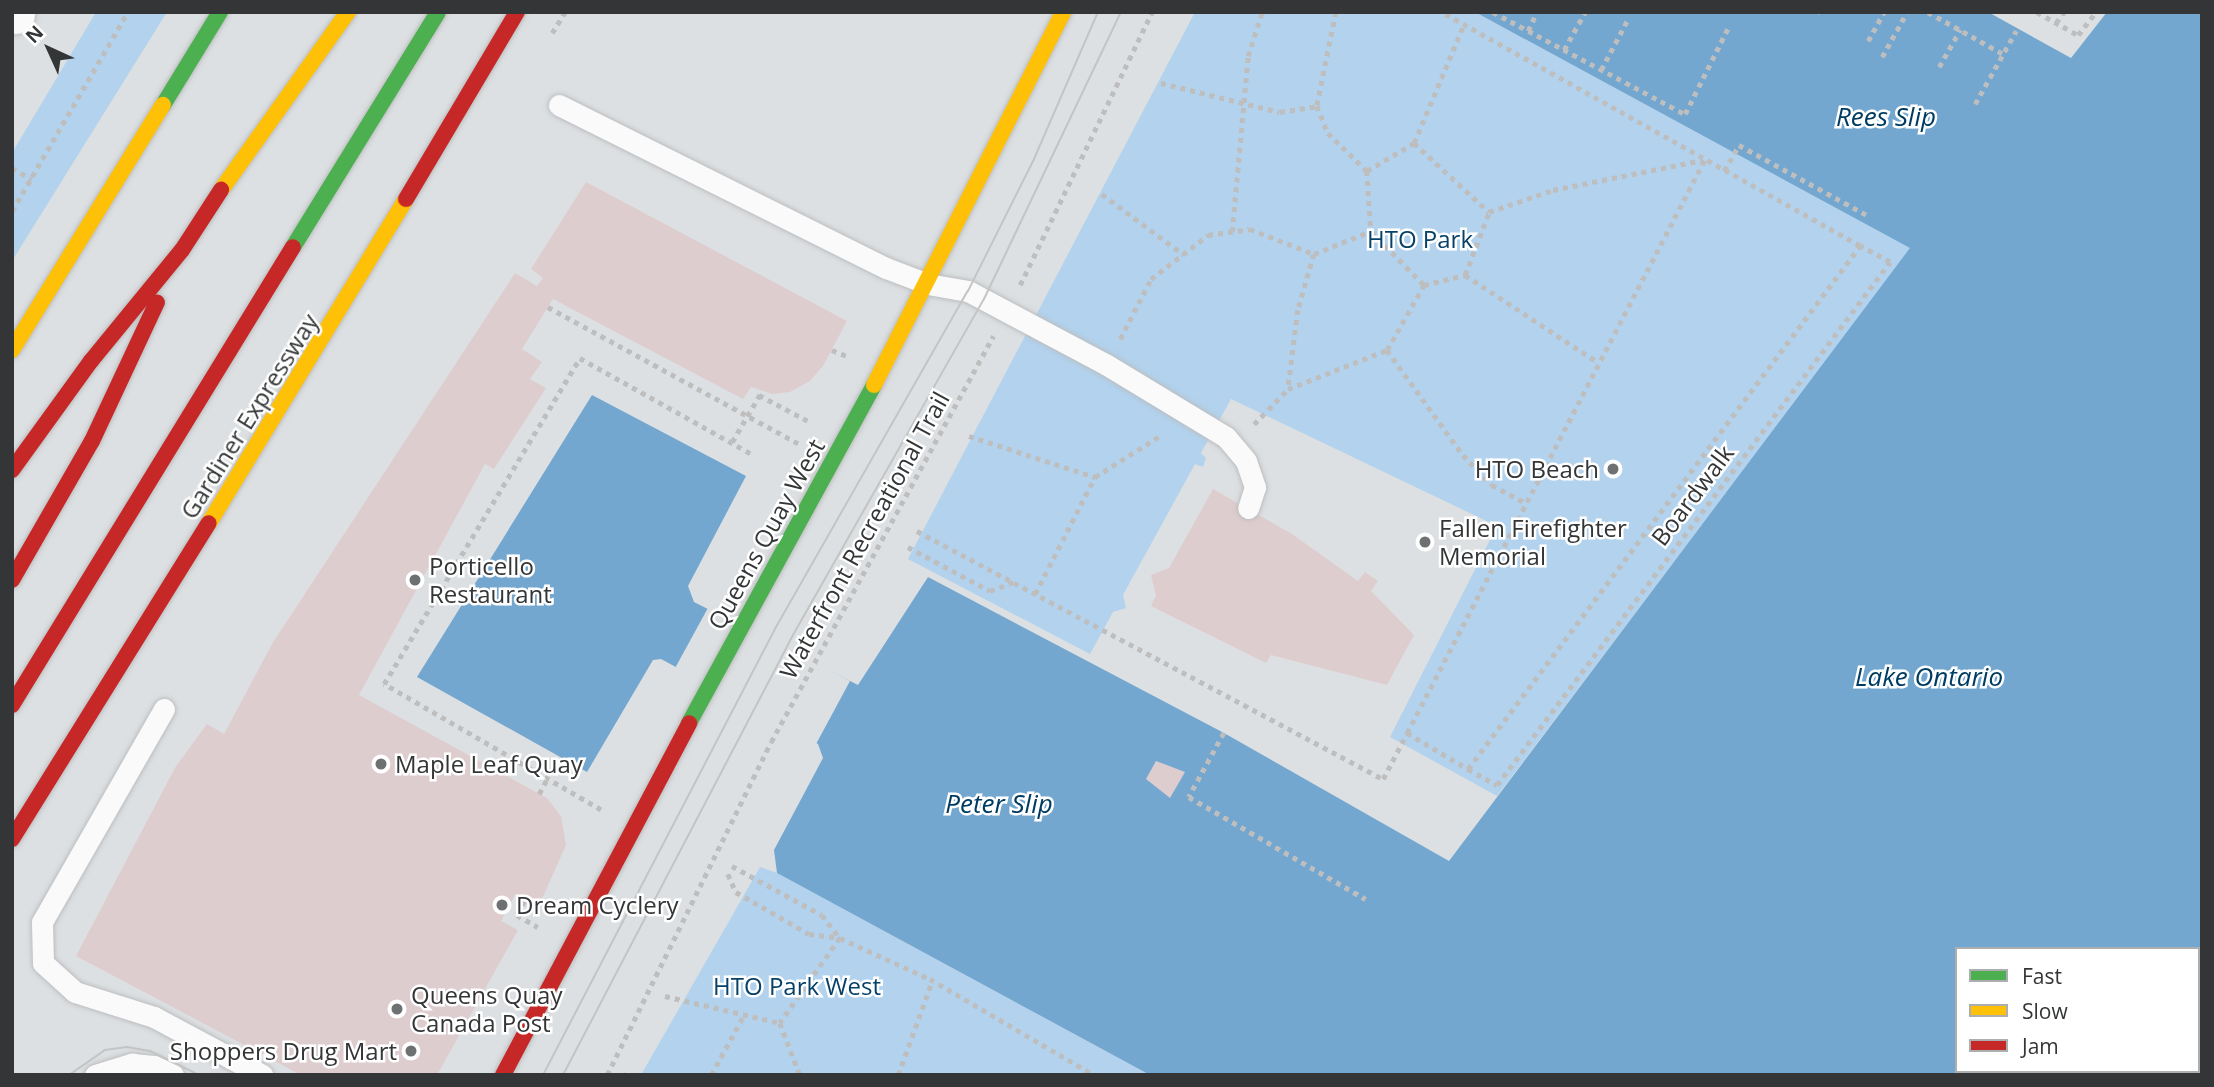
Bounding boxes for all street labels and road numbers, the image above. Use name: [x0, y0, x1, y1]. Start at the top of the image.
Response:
street label: Gardiner Expressway: [174, 308, 324, 524]
street label: Waterfront Recreational Trail: [773, 387, 955, 683]
street label: Queens Quay West: [702, 434, 830, 634]
street label: Boardwalk: [1645, 439, 1739, 551]

